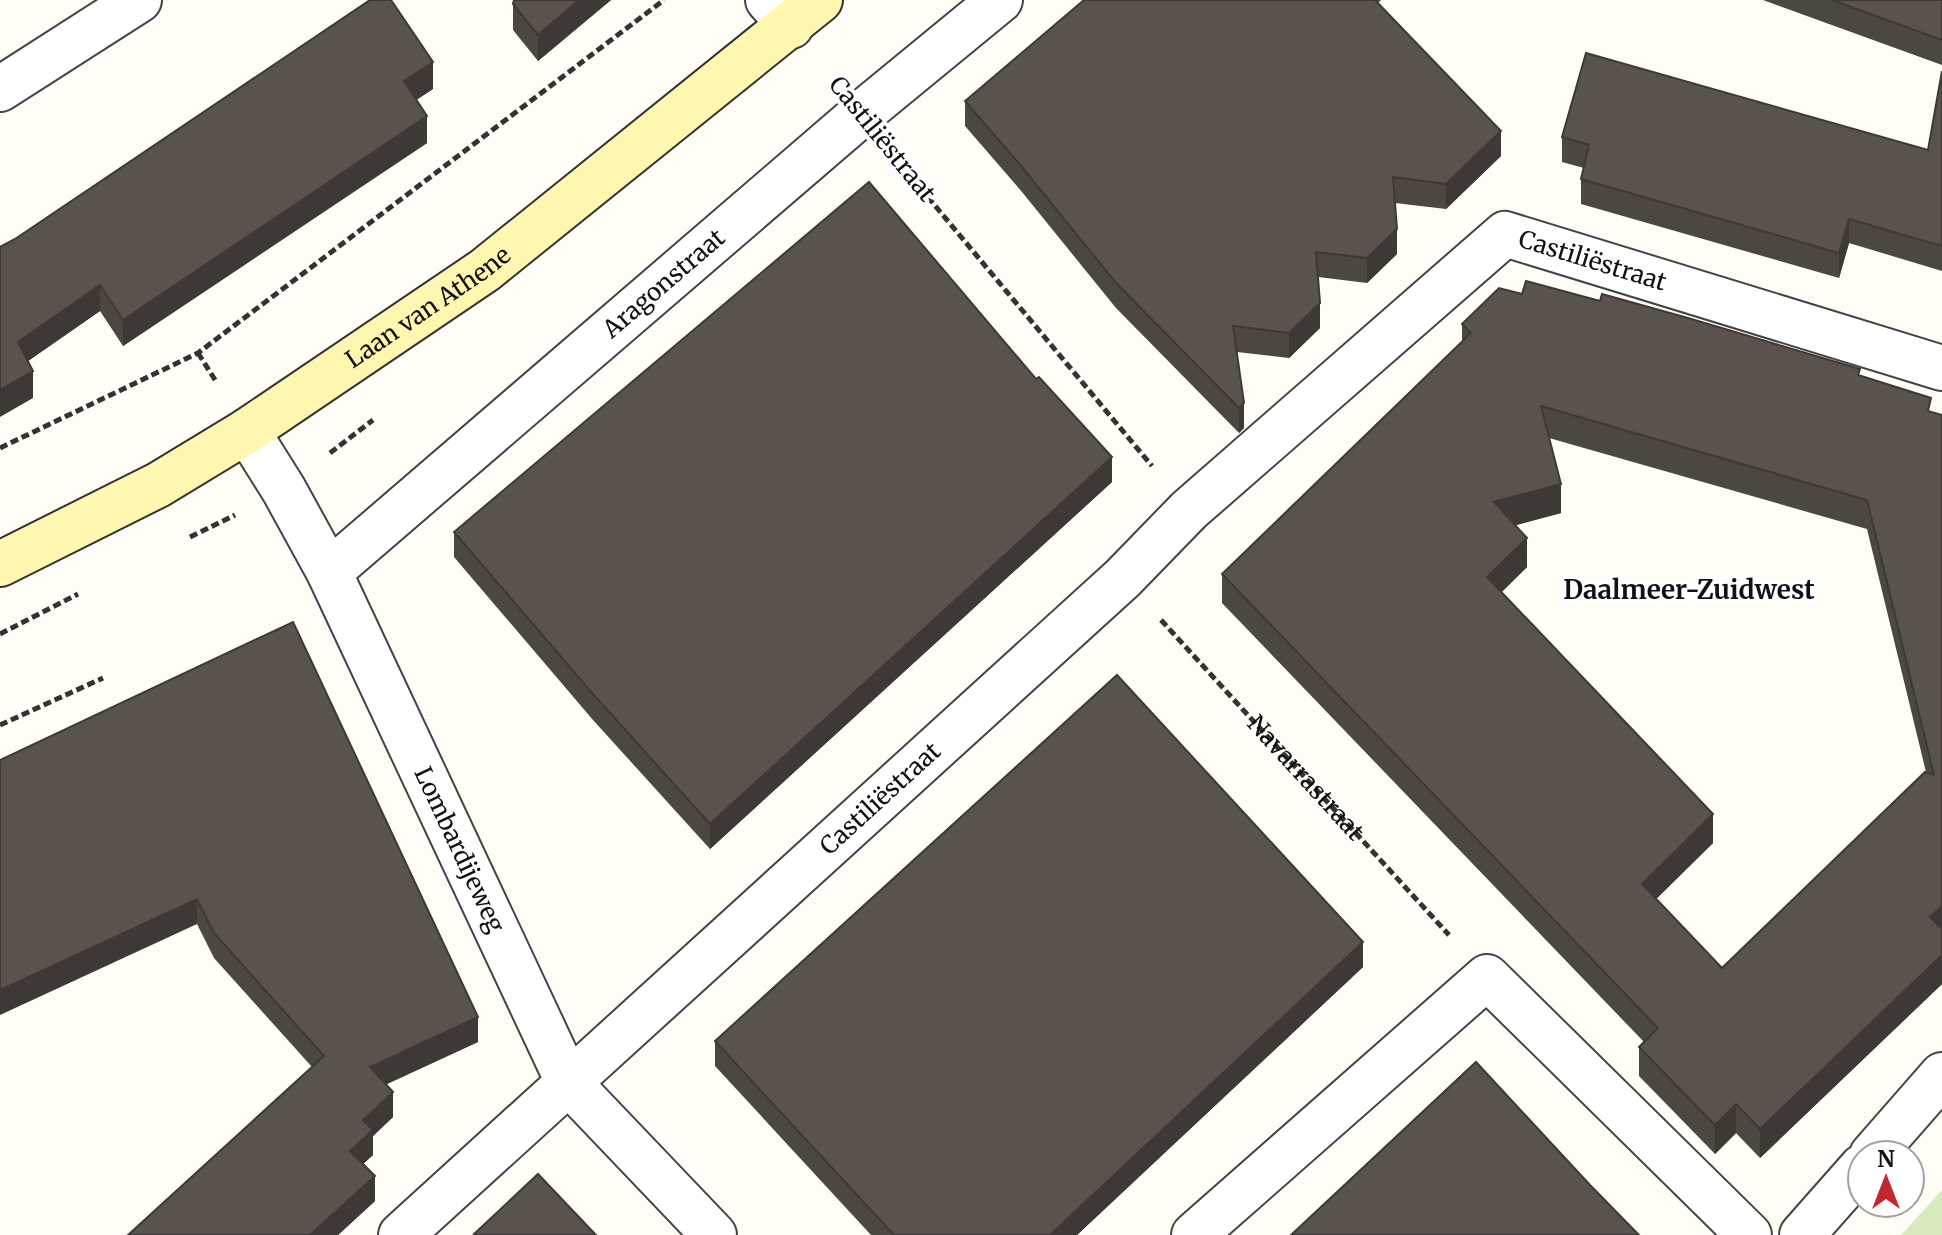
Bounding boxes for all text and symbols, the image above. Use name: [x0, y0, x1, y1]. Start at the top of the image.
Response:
street label: Castiliëstraat: [822, 70, 943, 208]
street label: Aragonstraat: [595, 222, 732, 345]
street label: Castiliëstraat: [1515, 223, 1671, 298]
street label: Laan van Athene: [339, 239, 517, 375]
district label: Daalmeer-Zuidwest: [1563, 573, 1815, 606]
street label: Navarrastraat: [1241, 709, 1371, 847]
street label: Castiliëstraat: [813, 735, 947, 861]
street label: Lombardijeweg: [408, 762, 512, 938]
north arrow: [1846, 1139, 1926, 1219]
text: N: [1877, 1145, 1895, 1173]

